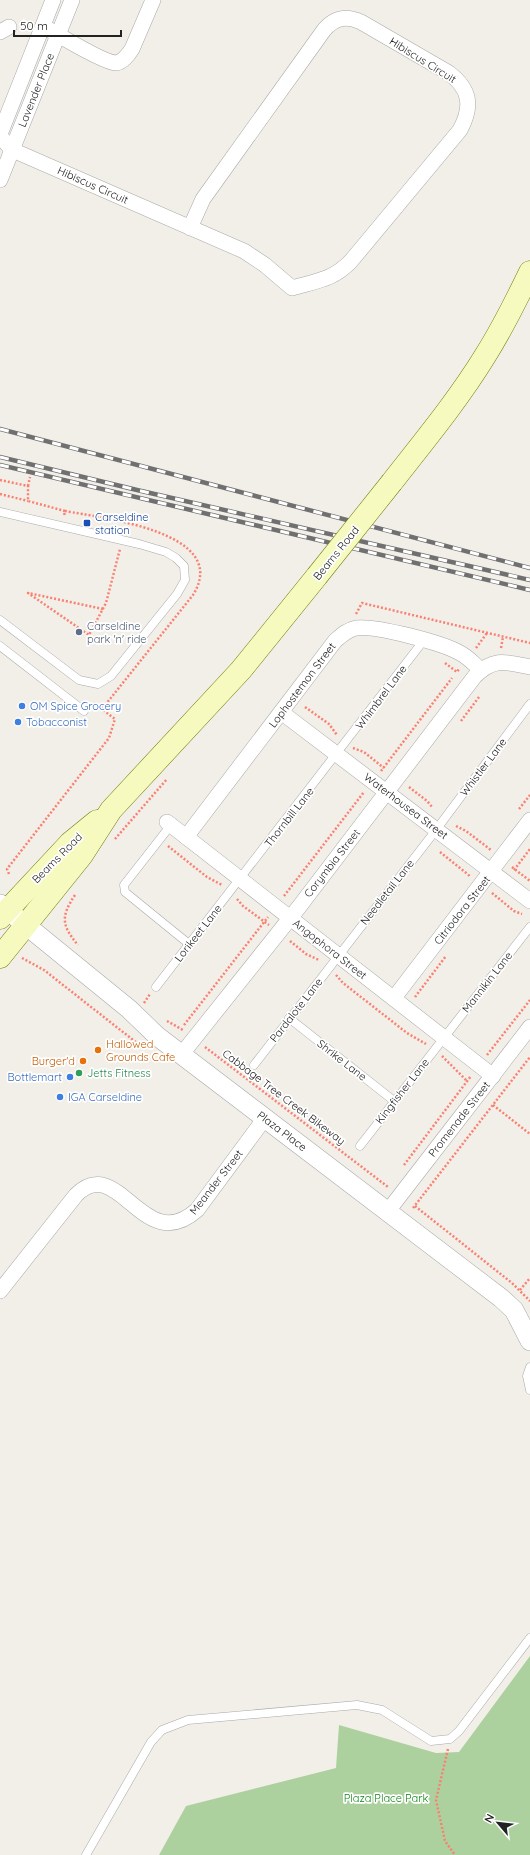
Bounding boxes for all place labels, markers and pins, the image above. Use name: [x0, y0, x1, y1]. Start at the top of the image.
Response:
place label: Carseldine station: [95, 510, 148, 537]
marker: Carseldine station: [82, 518, 92, 528]
place label: Carseldine park 'n' ride: [87, 619, 147, 646]
marker: Carseldine park 'n' ride: [74, 627, 84, 637]
place label: OM Spice Grocery: [30, 699, 121, 713]
marker: OM Spice Grocery: [17, 701, 27, 711]
place label: Tobacconist: [26, 715, 87, 729]
marker: Tobacconist: [13, 717, 23, 727]
place label: Hallowed Grounds Cafe: [106, 1037, 175, 1064]
marker: Hallowed Grounds Cafe: [93, 1045, 103, 1055]
place label: Burger'd: [32, 1054, 75, 1068]
marker: Burger'd: [78, 1056, 88, 1066]
place label: Jetts Fitness: [87, 1066, 151, 1080]
marker: Jetts Fitness: [74, 1068, 84, 1078]
place label: Bottlemart: [7, 1070, 62, 1084]
marker: Bottlemart: [65, 1072, 75, 1082]
place label: IGA Carseldine: [68, 1090, 142, 1104]
marker: IGA Carseldine: [55, 1092, 65, 1102]

